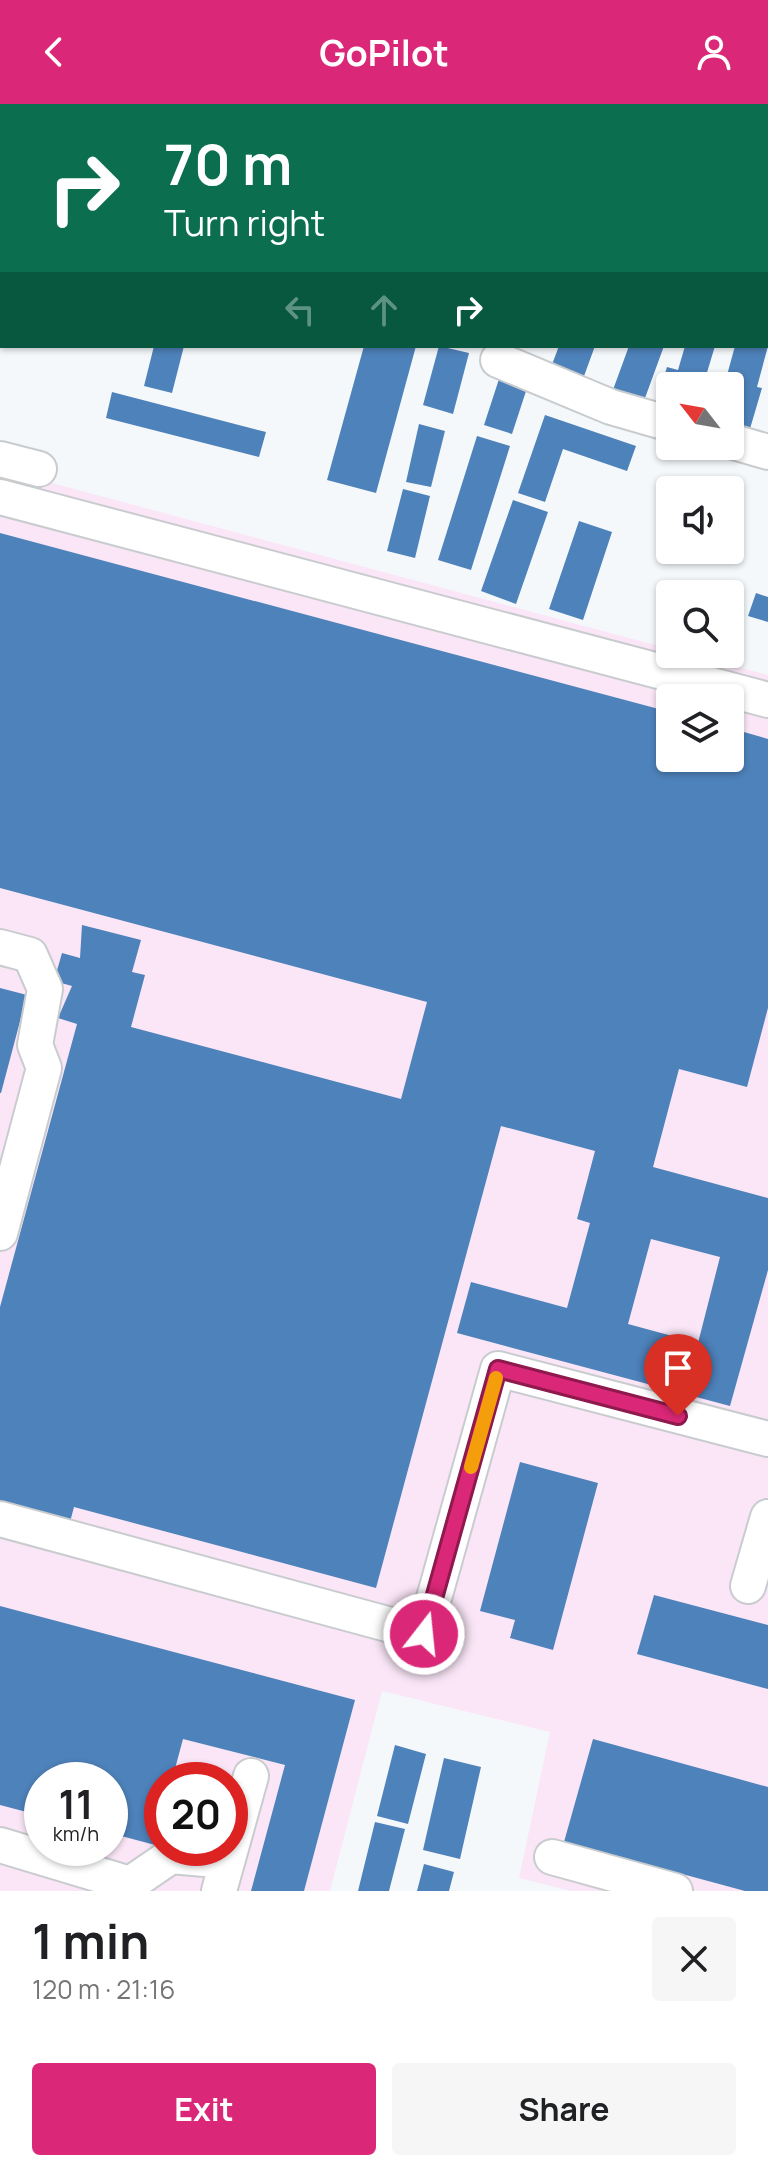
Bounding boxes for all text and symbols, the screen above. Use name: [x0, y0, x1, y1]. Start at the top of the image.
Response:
text: GoPilot: [319, 28, 449, 77]
icon: back: [32, 30, 76, 74]
icon: person: [692, 30, 736, 74]
text: 70 m: [164, 125, 292, 202]
icon: right: [32, 136, 136, 240]
text: Turn right: [164, 198, 325, 247]
icon: left: [278, 288, 322, 332]
icon: ahead: [362, 288, 406, 332]
icon: right: [446, 288, 490, 332]
north arrow: [656, 372, 744, 460]
map controls: [656, 372, 744, 772]
button: sound: [656, 476, 744, 564]
button: search: [656, 580, 744, 668]
button: layers: [656, 684, 744, 772]
pin: [644, 1334, 712, 1416]
icon: arrive: [656, 1346, 700, 1390]
position arrow: [382, 1592, 466, 1676]
speed limit sign: 20: [144, 1762, 248, 1866]
text: 11: [58, 1776, 94, 1831]
text: km/h: [53, 1820, 99, 1847]
text: 1 min: [32, 1908, 149, 1973]
button: close: [652, 1917, 736, 2001]
text: 120 m · 21:16: [32, 1971, 175, 2007]
button: Exit: [32, 2063, 376, 2155]
button: Share: [392, 2063, 736, 2155]

